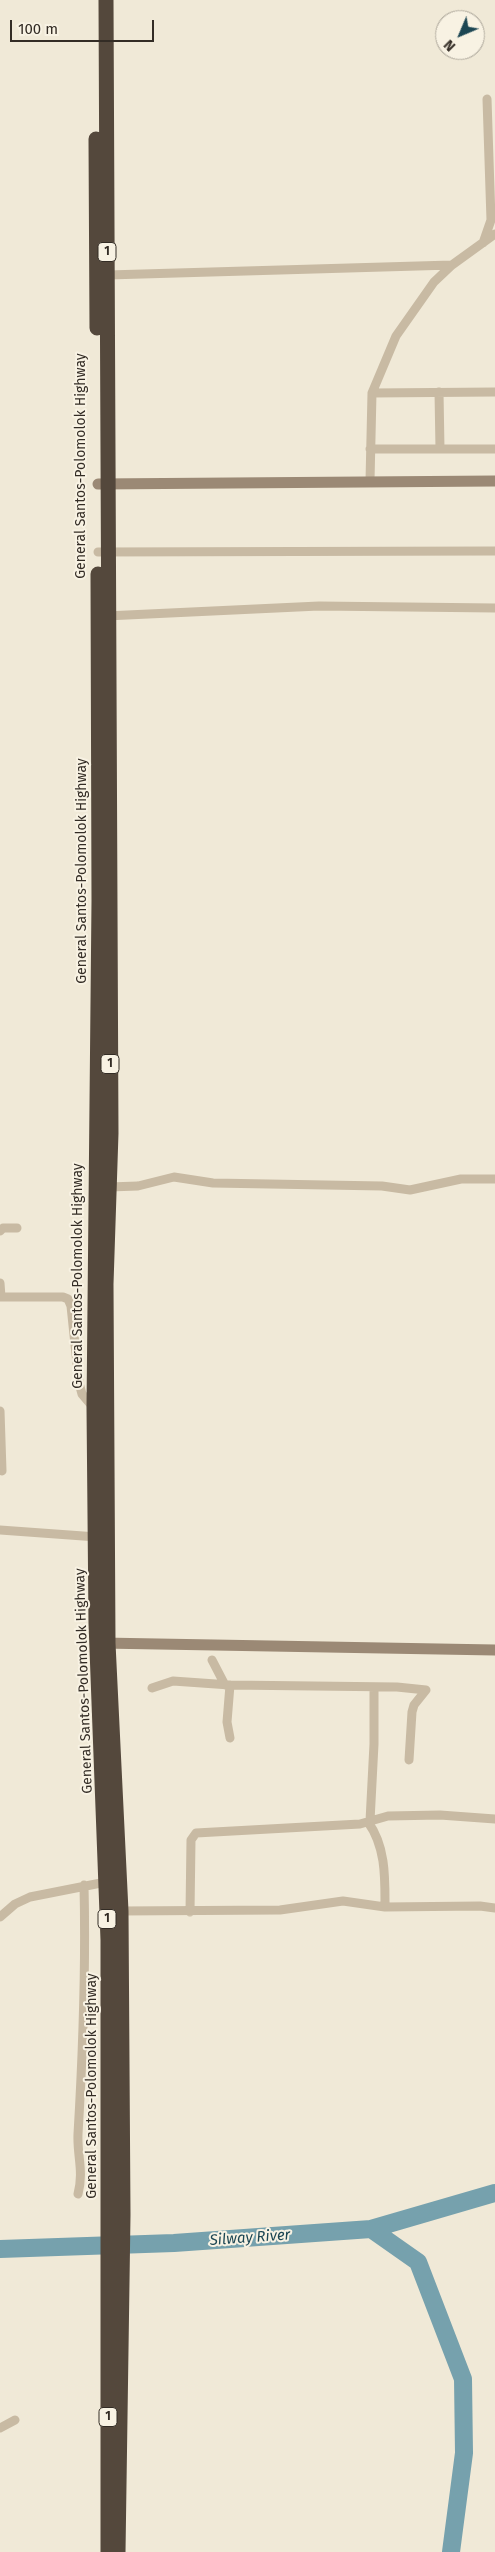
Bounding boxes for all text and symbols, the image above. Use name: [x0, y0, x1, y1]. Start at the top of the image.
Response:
scale bar: [12, 10, 156, 42]
north arrow: [435, 10, 485, 60]
text: 100 m: [18, 20, 58, 38]
text: N: [440, 36, 459, 55]
road number: 1: [98, 242, 116, 262]
street label: General Santos-Polomolok Highway: [73, 353, 89, 579]
street label: General Santos-Polomolok Highway: [74, 758, 90, 984]
road number: 1: [101, 1054, 119, 1074]
street label: General Santos-Polomolok Highway: [70, 1163, 86, 1389]
street label: General Santos-Polomolok Highway: [72, 1568, 96, 1794]
road number: 1: [98, 1910, 116, 1928]
street label: General Santos-Polomolok Highway: [84, 1973, 100, 2199]
water label: Silway River: [209, 2226, 291, 2250]
road number: 1: [99, 2408, 117, 2426]

